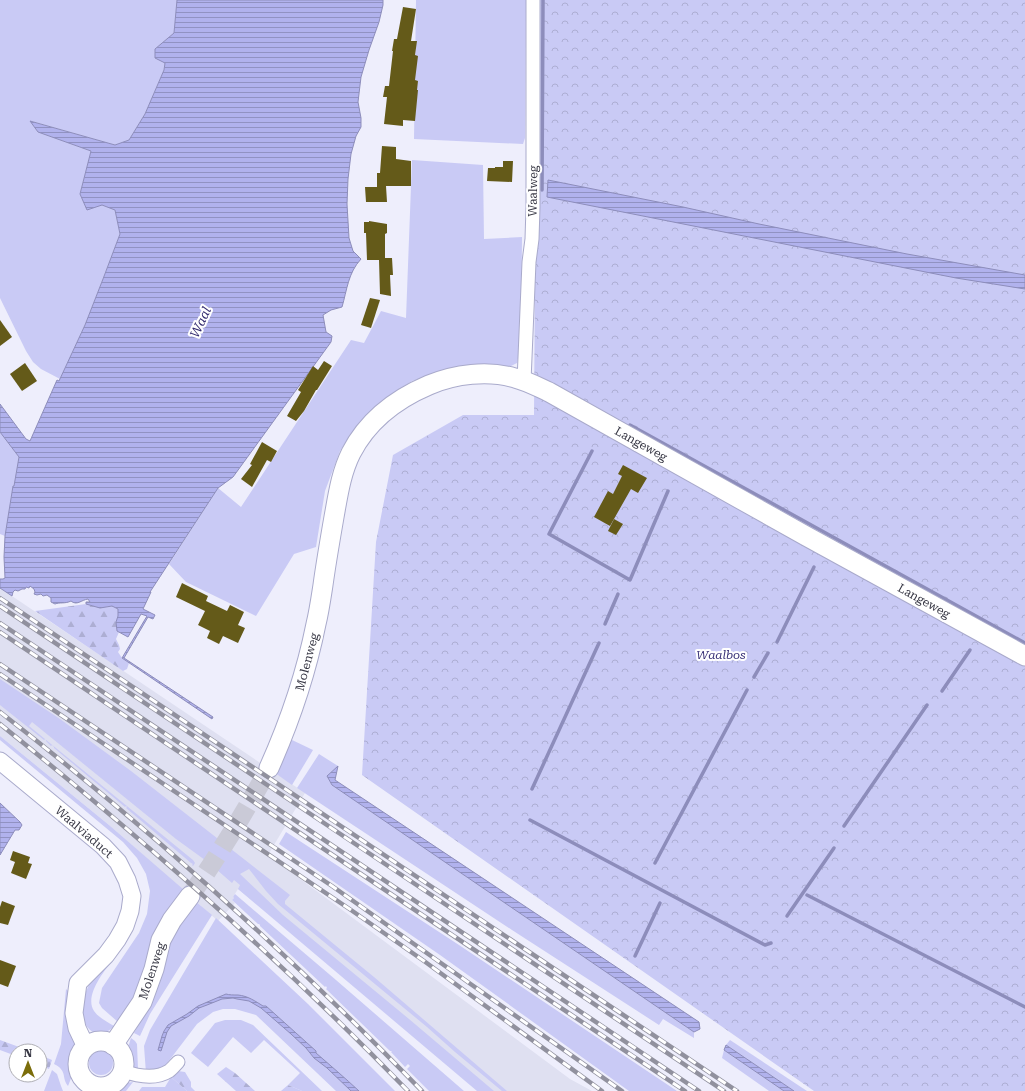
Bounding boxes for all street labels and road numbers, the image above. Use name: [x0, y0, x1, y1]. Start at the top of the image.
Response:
street label: Waalweg: [526, 165, 540, 217]
street label: Langeweg: [612, 424, 670, 464]
street label: Langeweg: [895, 581, 953, 621]
street label: Molenweg: [293, 631, 322, 693]
street label: Waalviaduct: [52, 803, 116, 861]
street label: Molenweg: [136, 940, 168, 1002]

